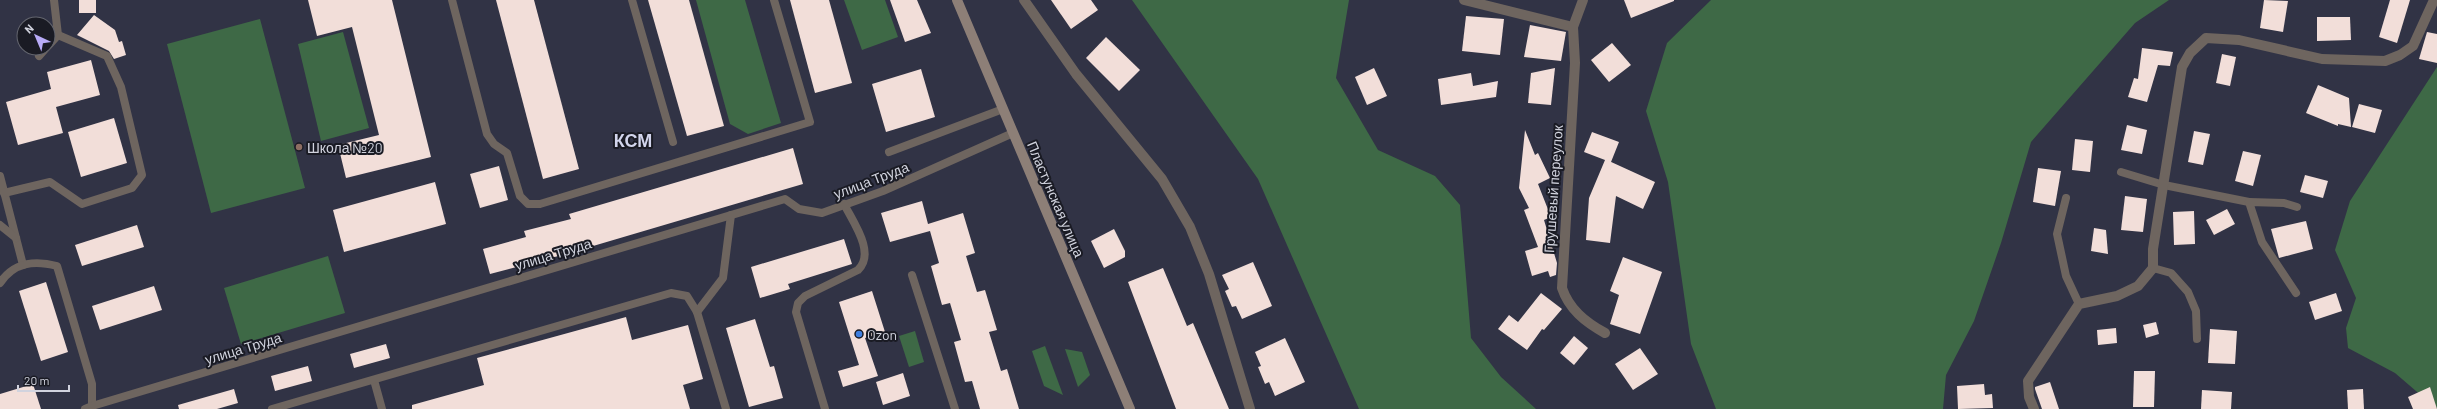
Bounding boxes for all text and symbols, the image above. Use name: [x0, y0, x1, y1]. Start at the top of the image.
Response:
north arrow: [16, 16, 56, 56]
text: N: [22, 21, 36, 36]
street label: Грушевый переулок: [1540, 124, 1566, 254]
district label: КСМ: [614, 129, 652, 151]
street label: Пластунская улица: [1024, 138, 1088, 260]
place label: Школа №20: [307, 139, 383, 156]
marker: Школа №20: [294, 142, 304, 152]
street label: улица Труда: [831, 158, 911, 202]
street label: улица Труда: [513, 234, 594, 274]
place label: Ozon: [867, 326, 897, 343]
street label: улица Труда: [203, 328, 284, 368]
marker: Ozon: [854, 329, 864, 339]
scale bar: [18, 367, 69, 393]
text: 20 m: [24, 373, 50, 387]

